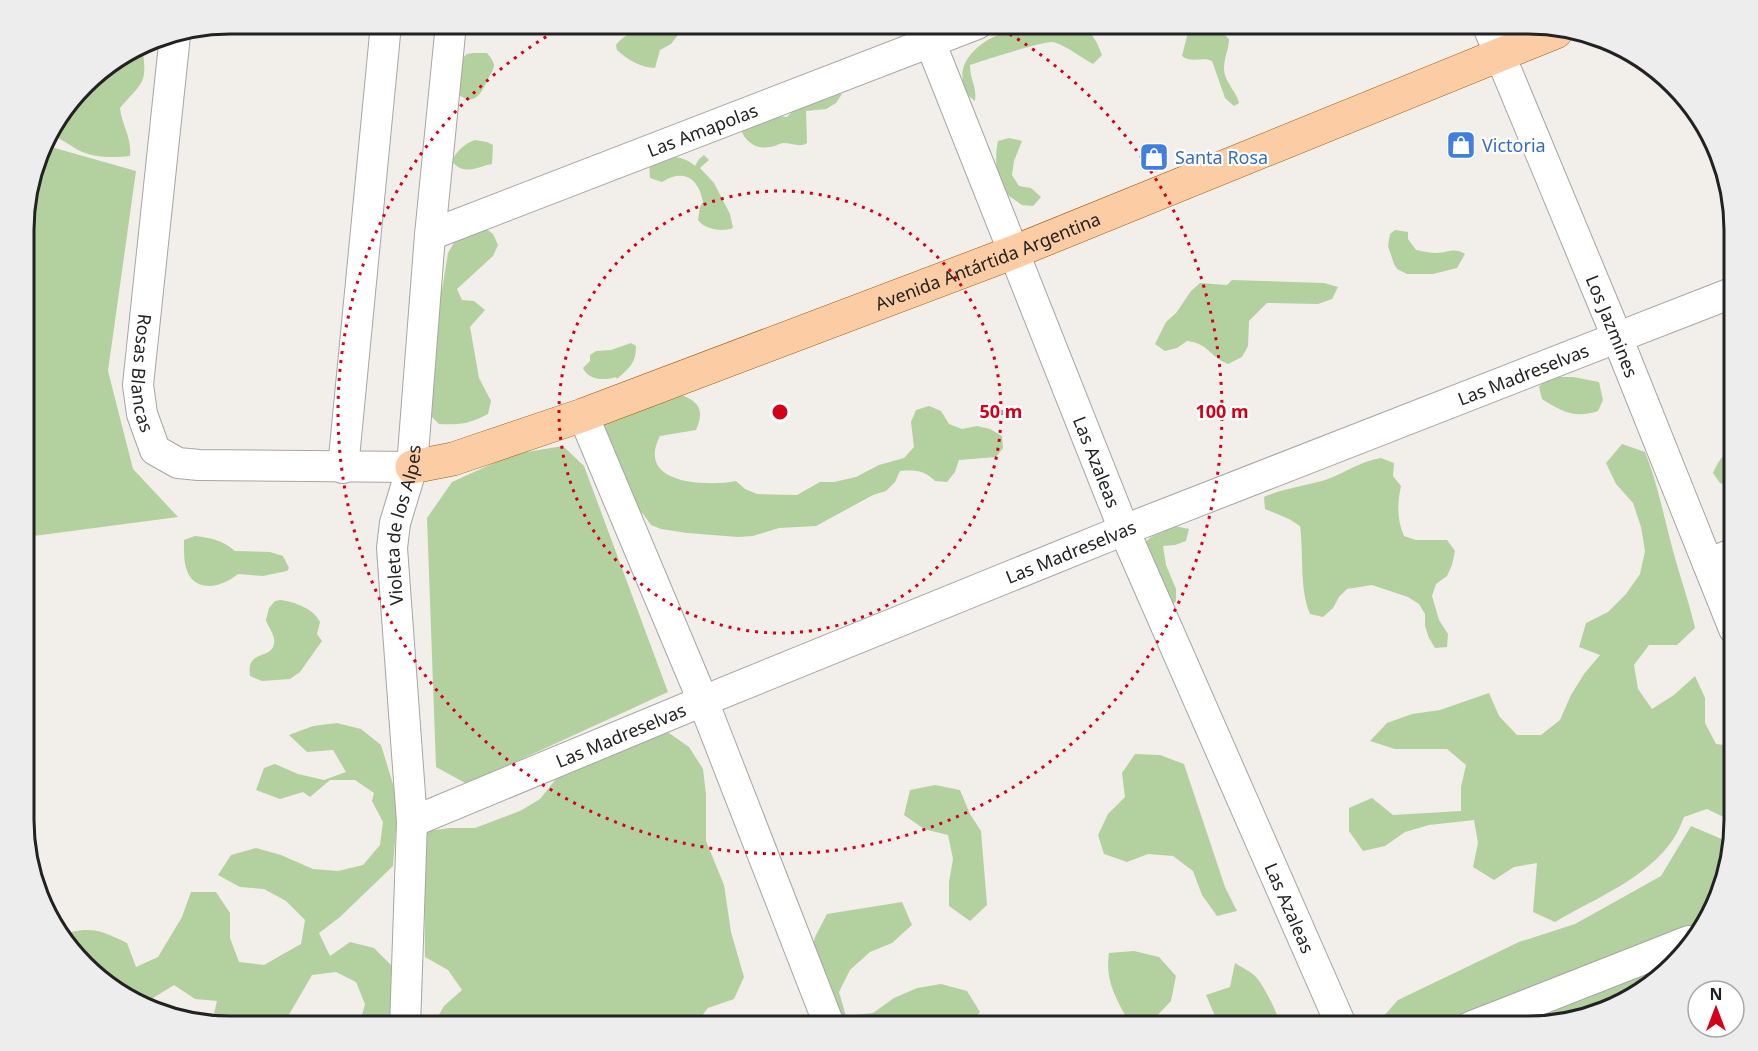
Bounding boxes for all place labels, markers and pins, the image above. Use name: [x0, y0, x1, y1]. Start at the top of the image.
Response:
shop icon: Victoria: [1445, 129, 1477, 161]
place label: Victoria: [1482, 133, 1546, 157]
shop icon: Santa Rosa: [1138, 141, 1170, 173]
place label: Santa Rosa: [1175, 145, 1268, 169]
centre of rings: [770, 402, 790, 422]

